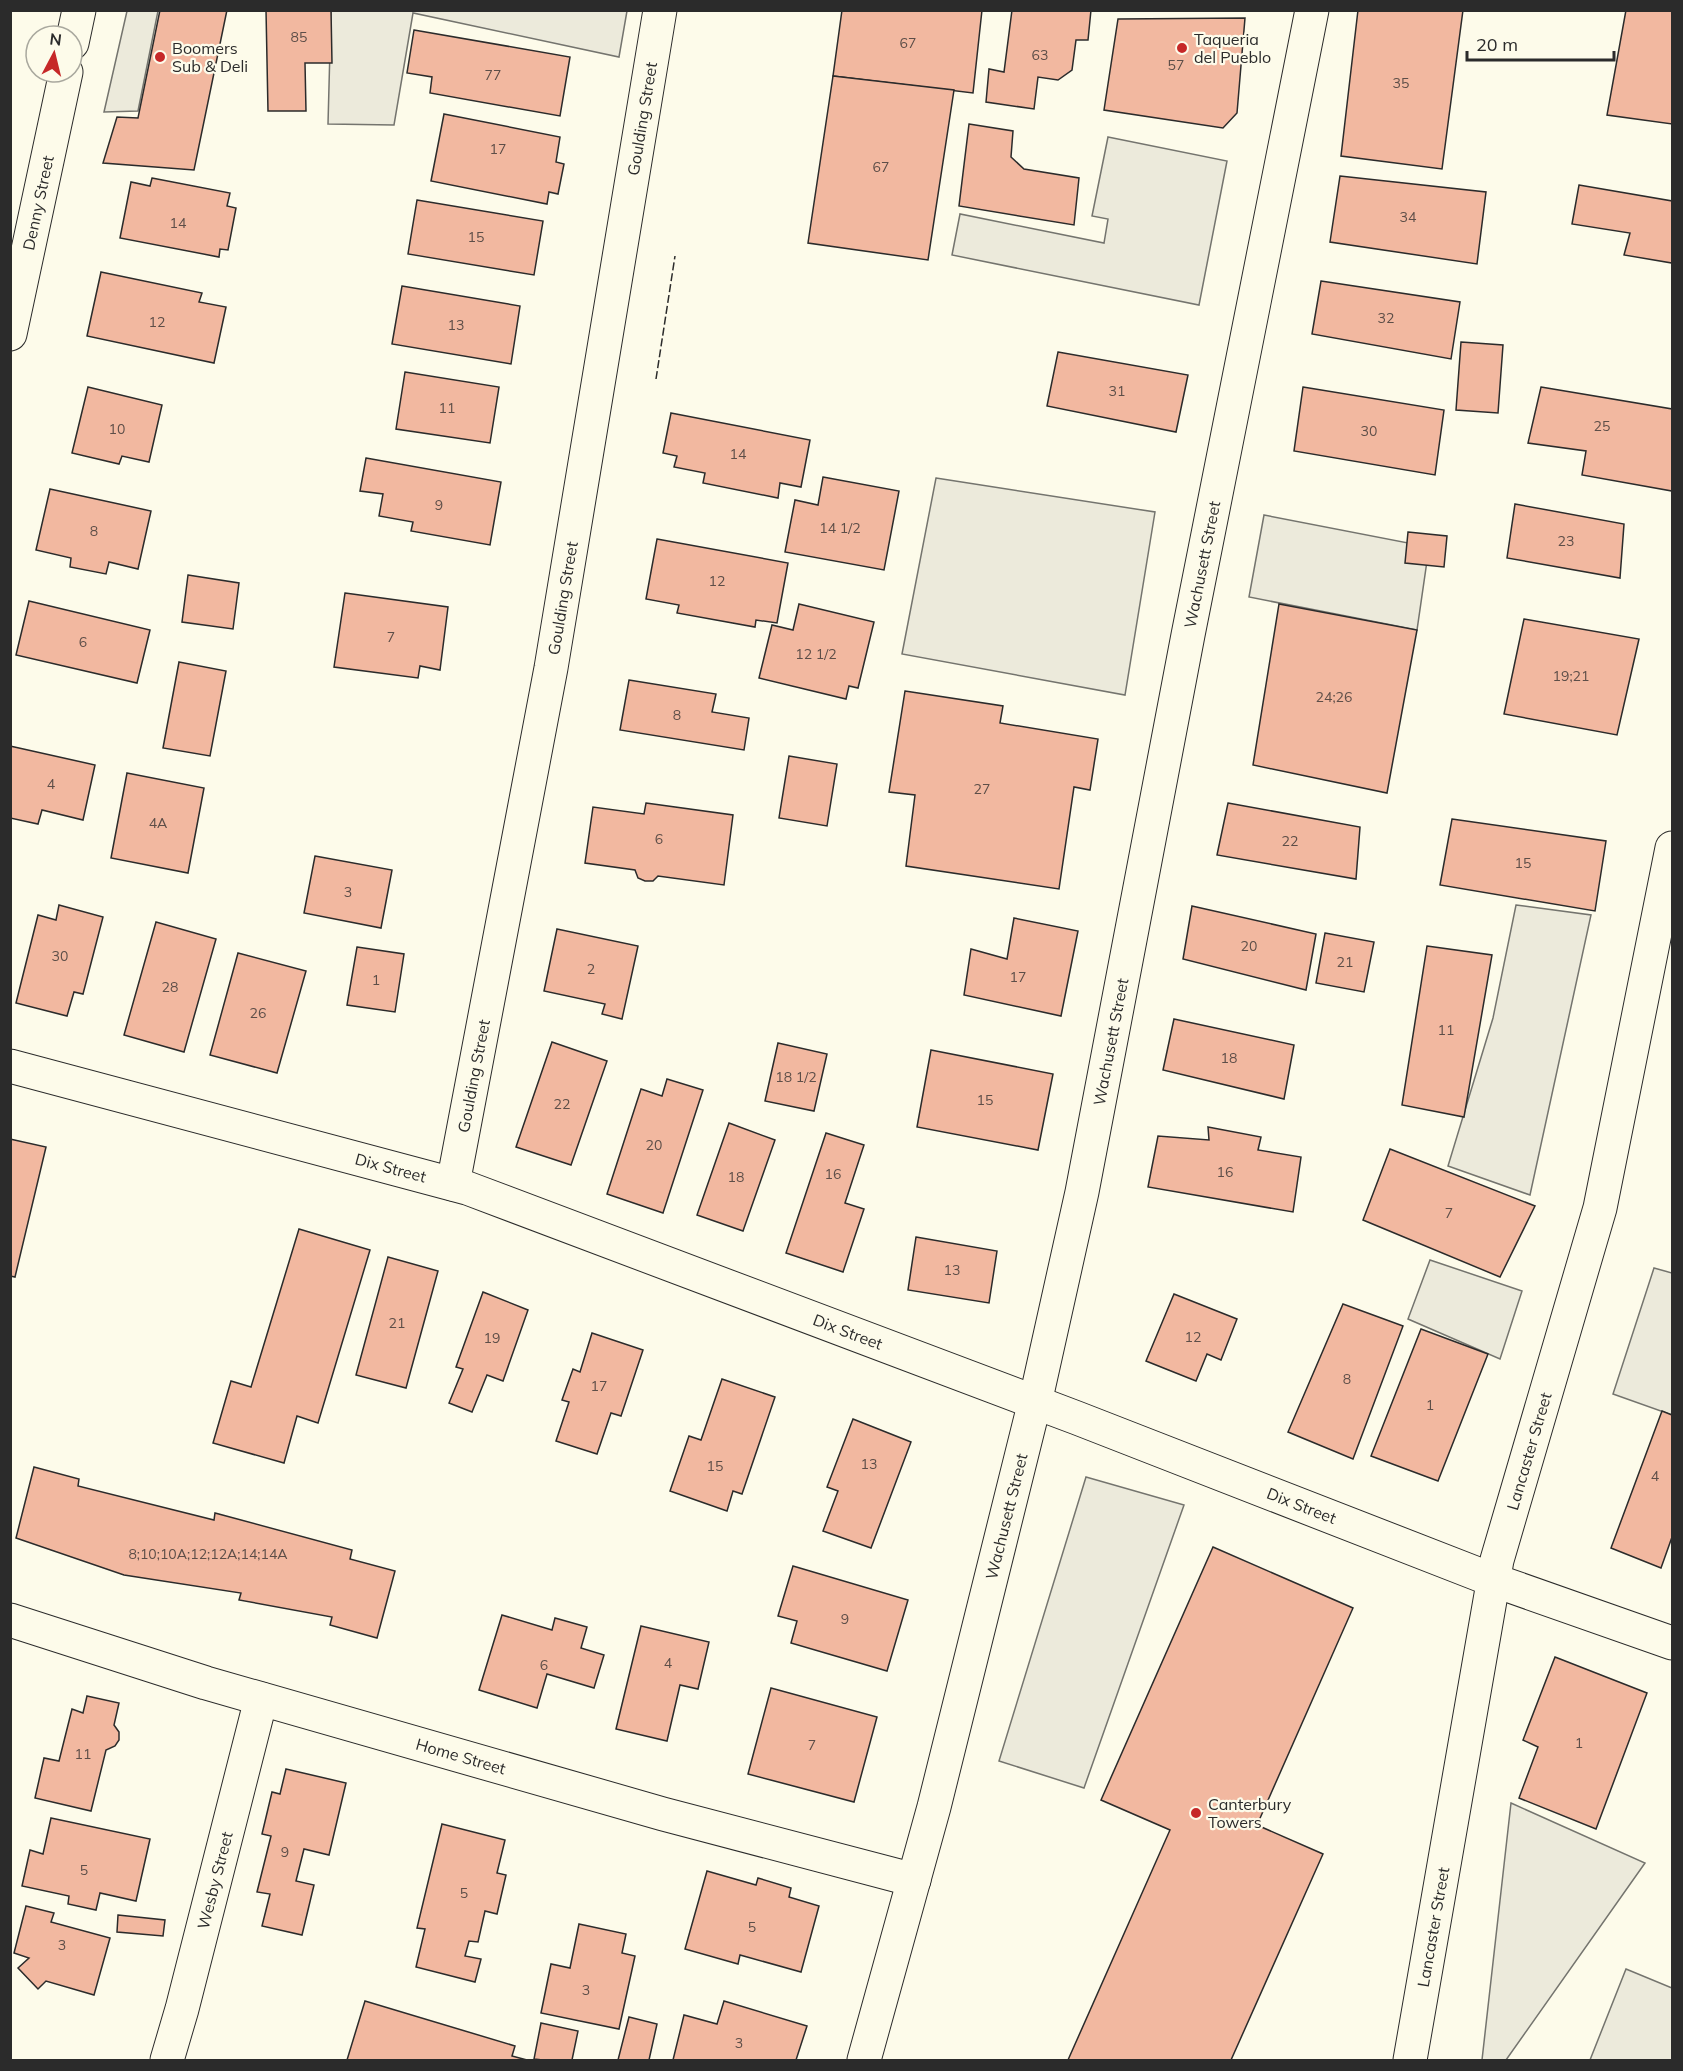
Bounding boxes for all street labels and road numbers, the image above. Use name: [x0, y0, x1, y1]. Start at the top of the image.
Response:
street label: Goulding Street: [623, 60, 661, 177]
street label: Denny Street: [18, 153, 58, 252]
street label: Wachusett Street: [1180, 499, 1224, 630]
street label: Goulding Street: [543, 539, 582, 656]
street label: Wachusett Street: [1089, 976, 1133, 1107]
street label: Goulding Street: [453, 1017, 494, 1134]
street label: Dix Street: [353, 1149, 429, 1187]
street label: Dix Street: [810, 1309, 886, 1354]
street label: Lancaster Street: [1502, 1390, 1556, 1512]
street label: Wachusett Street: [981, 1451, 1032, 1581]
street label: Dix Street: [1264, 1483, 1340, 1528]
street label: Home Street: [414, 1734, 509, 1779]
street label: Wesby Street: [193, 1829, 237, 1931]
street label: Lancaster Street: [1413, 1865, 1453, 1989]

